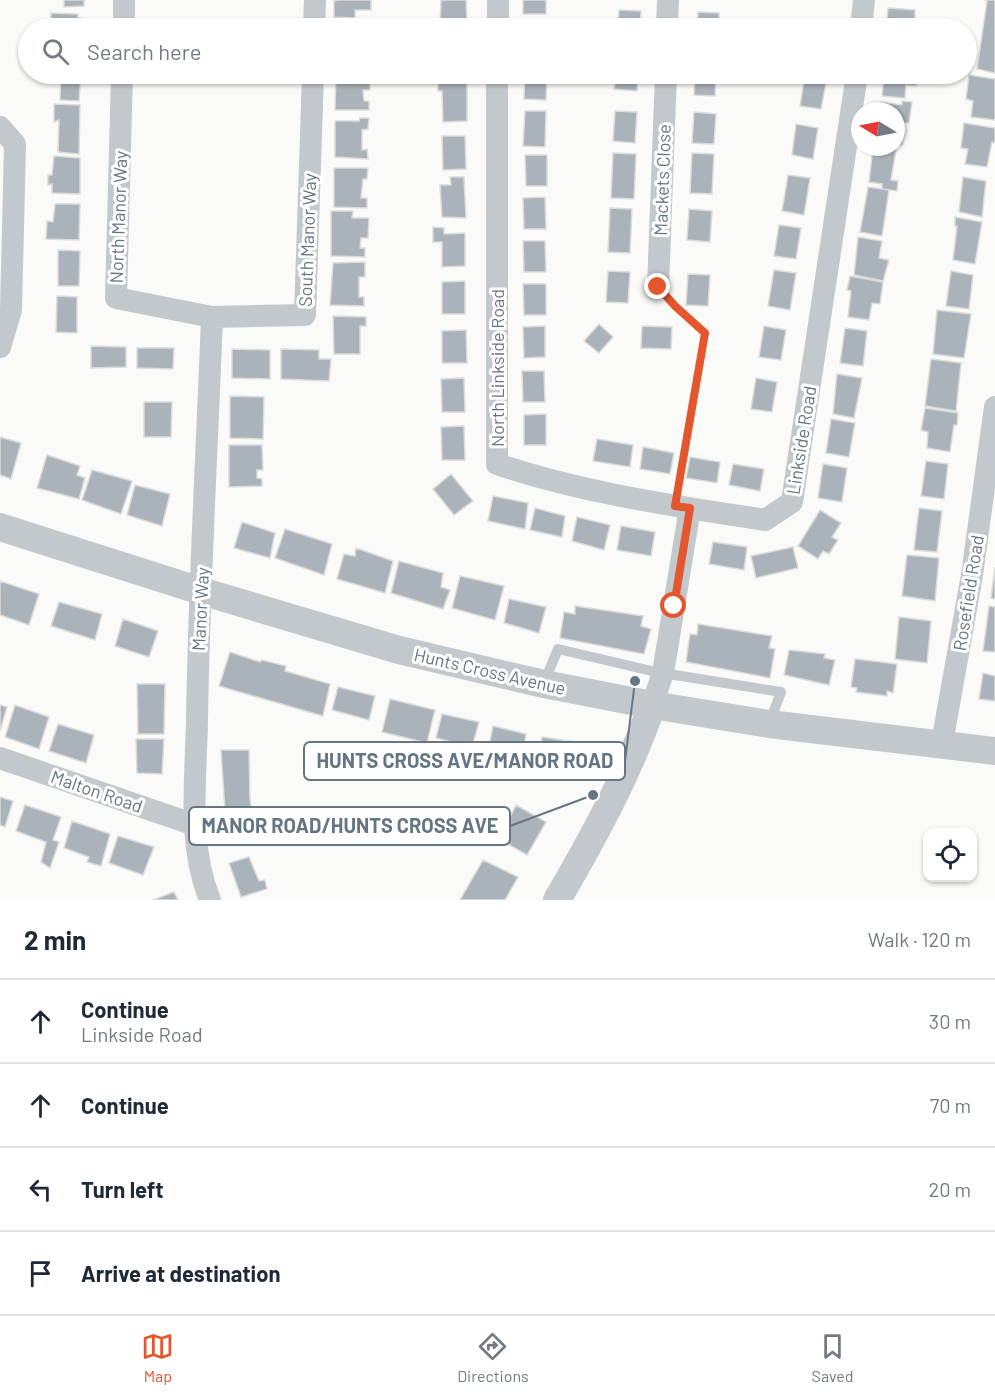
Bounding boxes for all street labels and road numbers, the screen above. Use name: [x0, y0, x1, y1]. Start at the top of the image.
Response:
street label: Mackets Close: [649, 124, 675, 236]
street label: North Manor Way: [105, 150, 131, 284]
street label: South Manor Way: [294, 173, 320, 307]
street label: North Linkside Road: [486, 289, 508, 447]
street label: Linkside Road: [782, 384, 820, 496]
street label: Rosefield Road: [948, 533, 988, 653]
street label: Manor Way: [187, 567, 213, 651]
street label: Hunts Cross Avenue: [412, 643, 568, 699]
street label: Malton Road: [48, 765, 146, 817]

